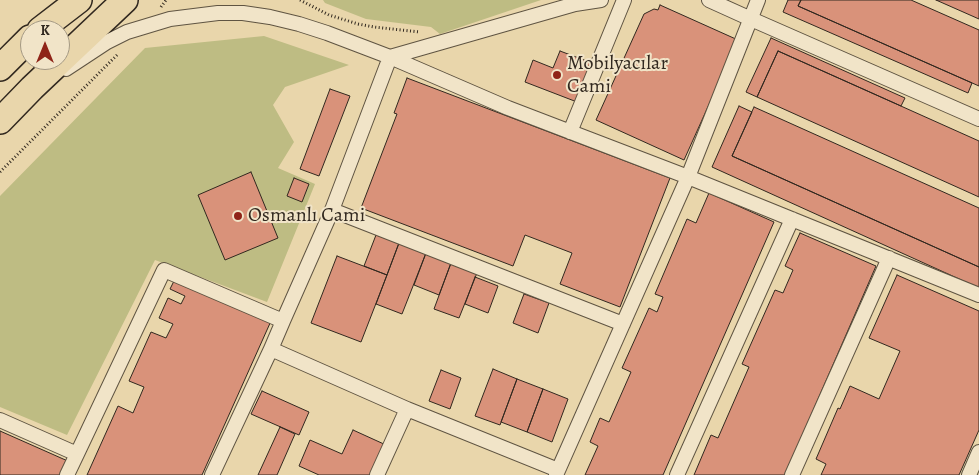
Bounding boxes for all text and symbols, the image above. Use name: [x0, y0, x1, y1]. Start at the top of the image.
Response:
north arrow: [20, 20, 70, 70]
text: K: [40, 21, 50, 40]
place label: Mobilyacılar Cami: [567, 52, 668, 99]
marker: Mobilyacılar Cami: [551, 69, 563, 81]
place label: Osmanlı Cami: [248, 204, 365, 228]
marker: Osmanlı Cami: [232, 210, 244, 222]

